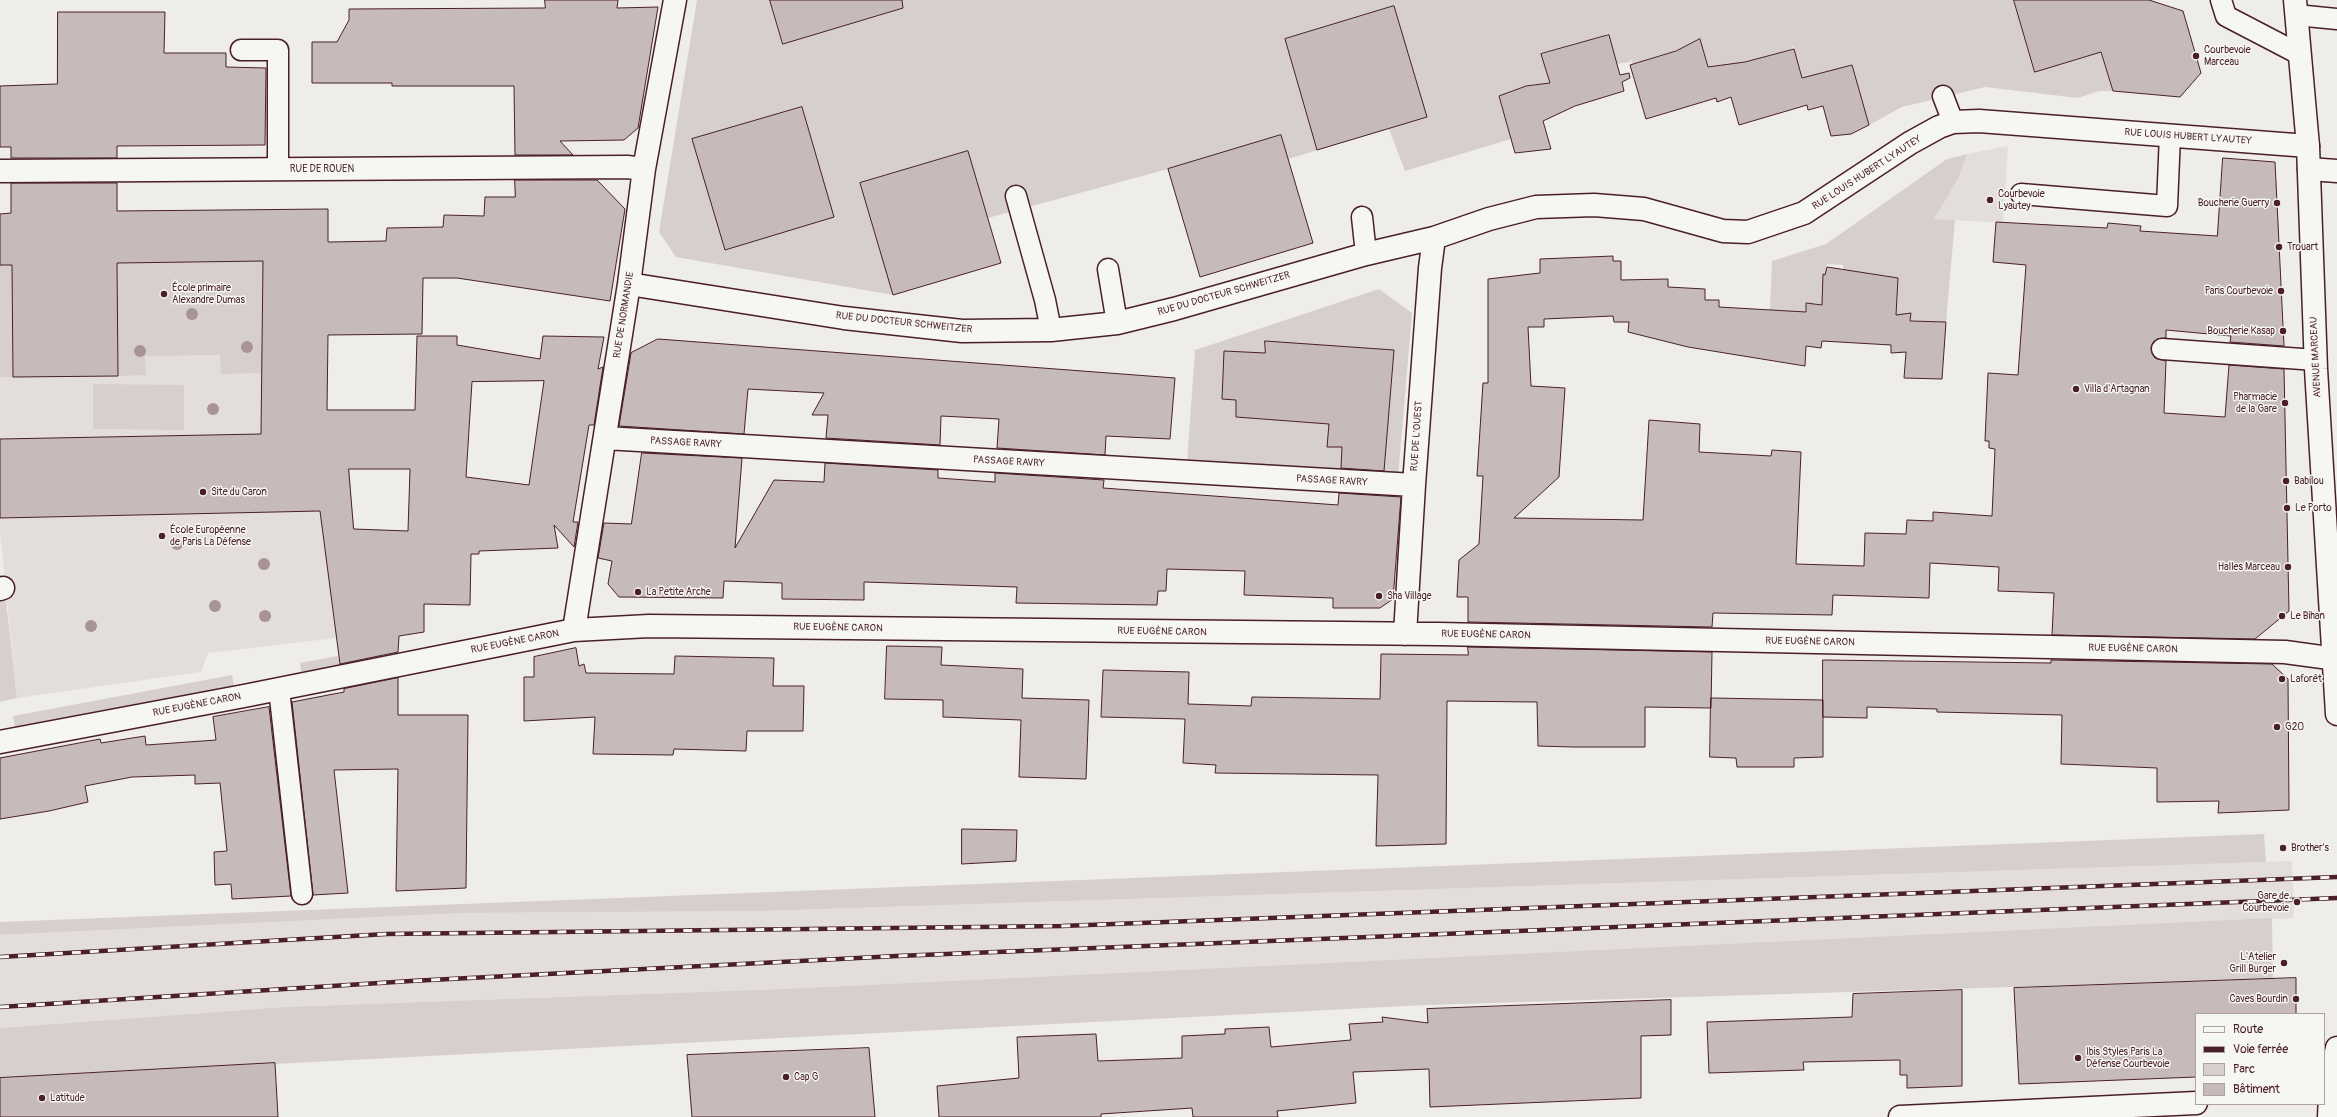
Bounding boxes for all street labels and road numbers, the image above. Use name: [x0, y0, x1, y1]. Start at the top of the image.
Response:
street label: RUE LOUIS HUBERT LYAUTEY: [2124, 127, 2252, 147]
street label: RUE LOUIS HUBERT LYAUTEY: [1810, 133, 1924, 213]
street label: RUE DE ROUEN: [290, 163, 354, 175]
street label: RUE DU DOCTEUR SCHWEITZER: [1156, 269, 1292, 319]
street label: RUE DE NORMANDIE: [611, 271, 637, 359]
street label: RUE DU DOCTEUR SCHWEITZER: [835, 310, 973, 336]
street label: AVENUE MARCEAU: [2308, 316, 2324, 398]
street label: RUE DE L'OUEST: [1409, 400, 1425, 472]
street label: PASSAGE RAVRY: [650, 435, 722, 451]
street label: PASSAGE RAVRY: [973, 454, 1045, 470]
street label: PASSAGE RAVRY: [1296, 473, 1368, 489]
street label: RUE EUGÈNE CARON: [793, 621, 883, 635]
street label: RUE EUGÈNE CARON: [1117, 625, 1207, 639]
street label: RUE EUGÈNE CARON: [470, 628, 560, 656]
street label: RUE EUGÈNE CARON: [1441, 628, 1531, 642]
street label: RUE EUGÈNE CARON: [1765, 635, 1855, 649]
street label: RUE EUGÈNE CARON: [2088, 642, 2178, 656]
street label: RUE EUGÈNE CARON: [152, 691, 242, 719]

